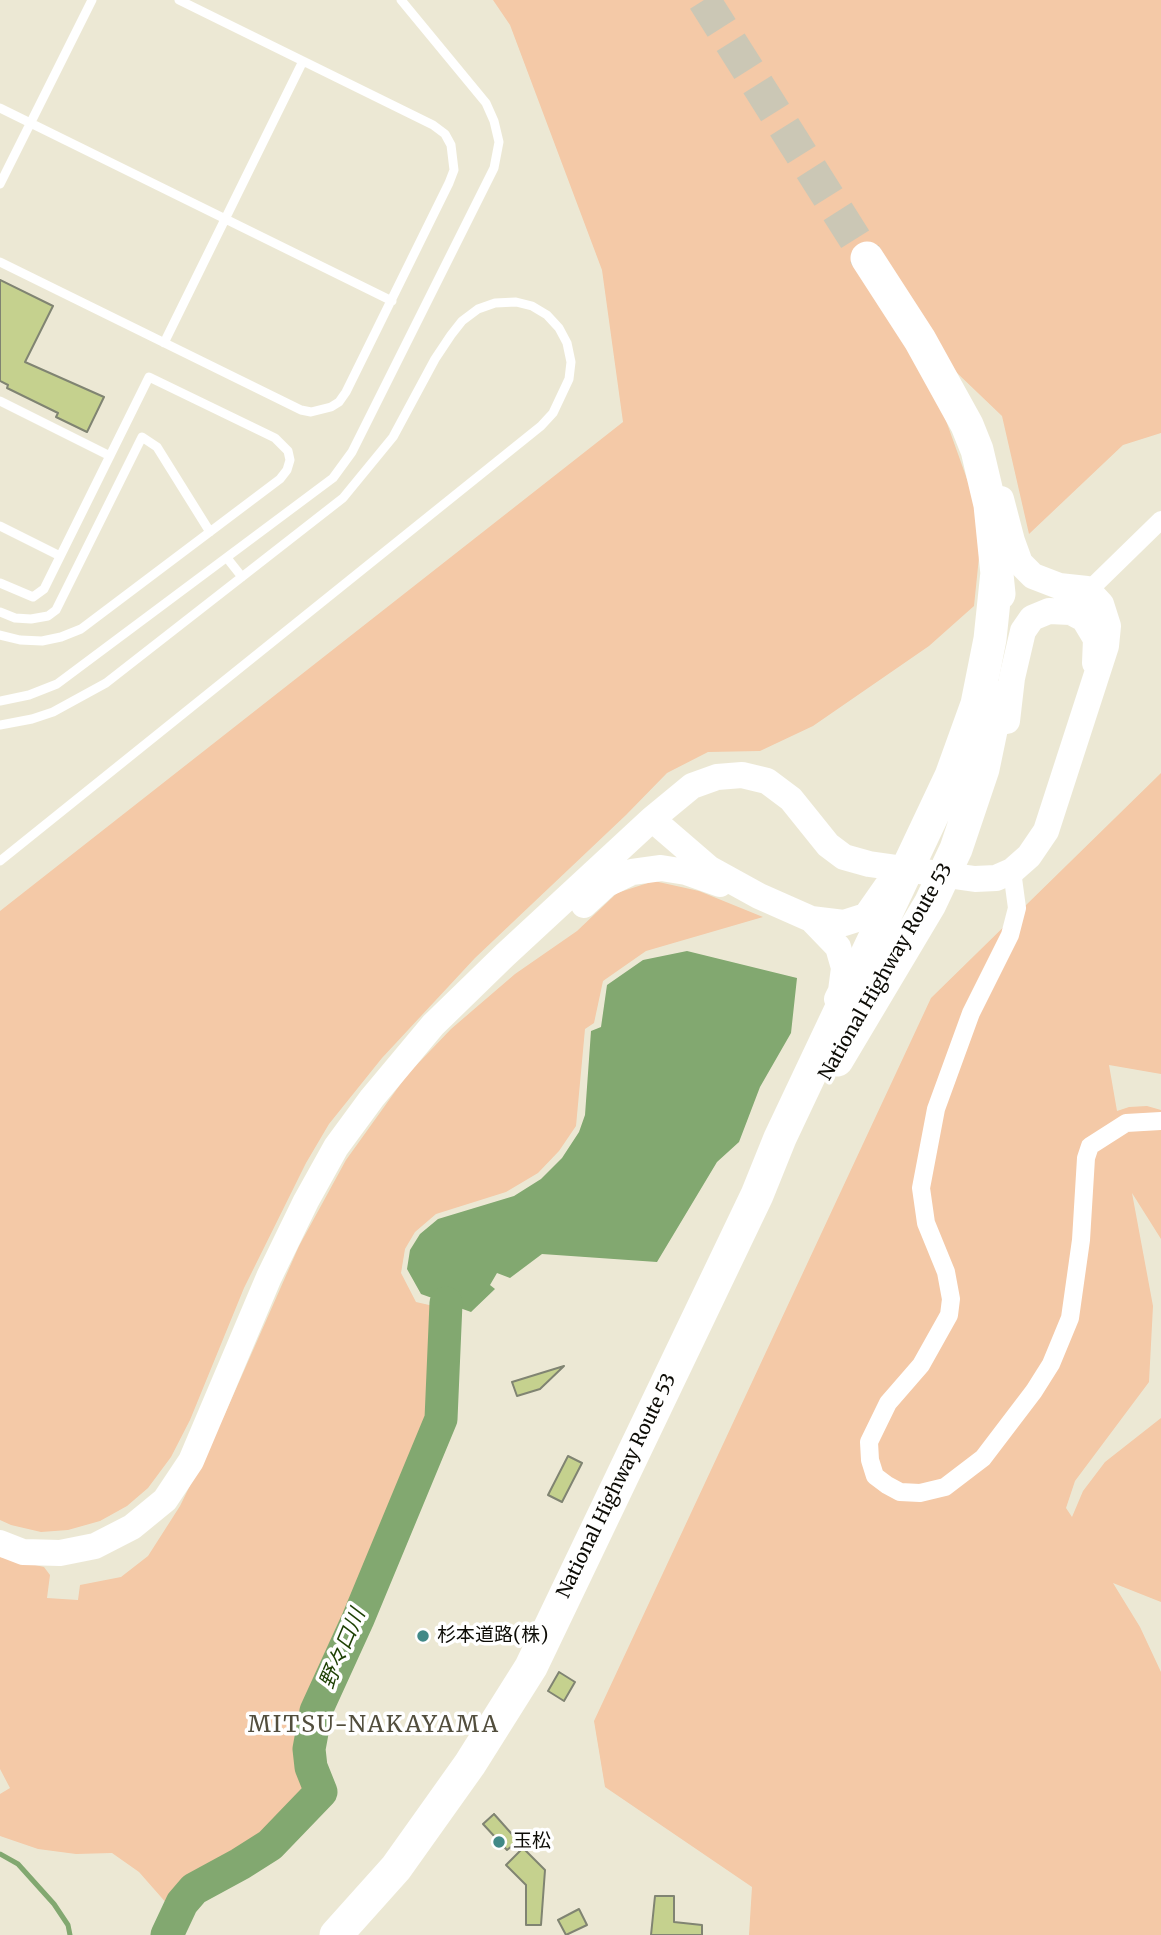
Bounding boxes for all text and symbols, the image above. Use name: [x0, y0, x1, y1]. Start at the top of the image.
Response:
street label: National Highway Route 53: [814, 859, 958, 1085]
street label: National Highway Route 53: [553, 1370, 681, 1602]
water label: 野々口川: [315, 1605, 371, 1693]
place label: 杉本道路(株): [437, 1625, 548, 1647]
marker: 杉本道路(株): [415, 1628, 431, 1644]
district label: MITSU-NAKAYAMA: [250, 1711, 498, 1739]
place label: 玉松: [513, 1831, 551, 1853]
marker: 玉松: [491, 1834, 507, 1850]

